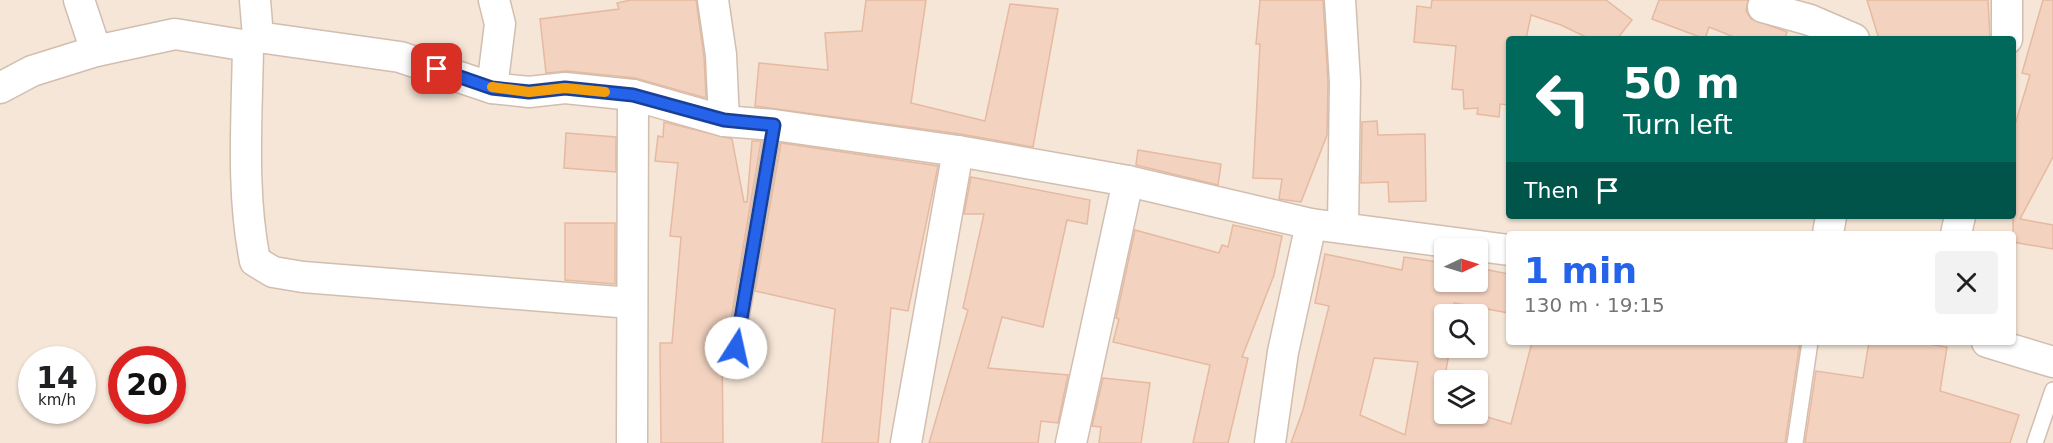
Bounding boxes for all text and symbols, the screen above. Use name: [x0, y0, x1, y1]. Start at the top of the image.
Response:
pin: [411, 43, 462, 94]
icon: arrive: [420, 52, 453, 85]
text: 50 m: [1623, 59, 1740, 108]
icon: left: [1524, 60, 1602, 138]
text: Turn left: [1623, 109, 1733, 140]
icon: arrive: [1591, 174, 1624, 207]
text: Then: [1524, 178, 1579, 203]
north arrow: [1434, 238, 1488, 292]
map controls: [1434, 238, 1488, 424]
text: 1 min: [1524, 250, 1637, 291]
button: close: [1935, 251, 1998, 314]
text: 130 m · 19:15: [1524, 293, 1665, 317]
button: search: [1434, 304, 1488, 358]
position arrow: [704, 316, 768, 380]
speed limit sign: 20: [108, 346, 186, 424]
text: 14: [36, 360, 78, 395]
button: layers: [1434, 370, 1488, 424]
text: km/h: [38, 391, 76, 409]

